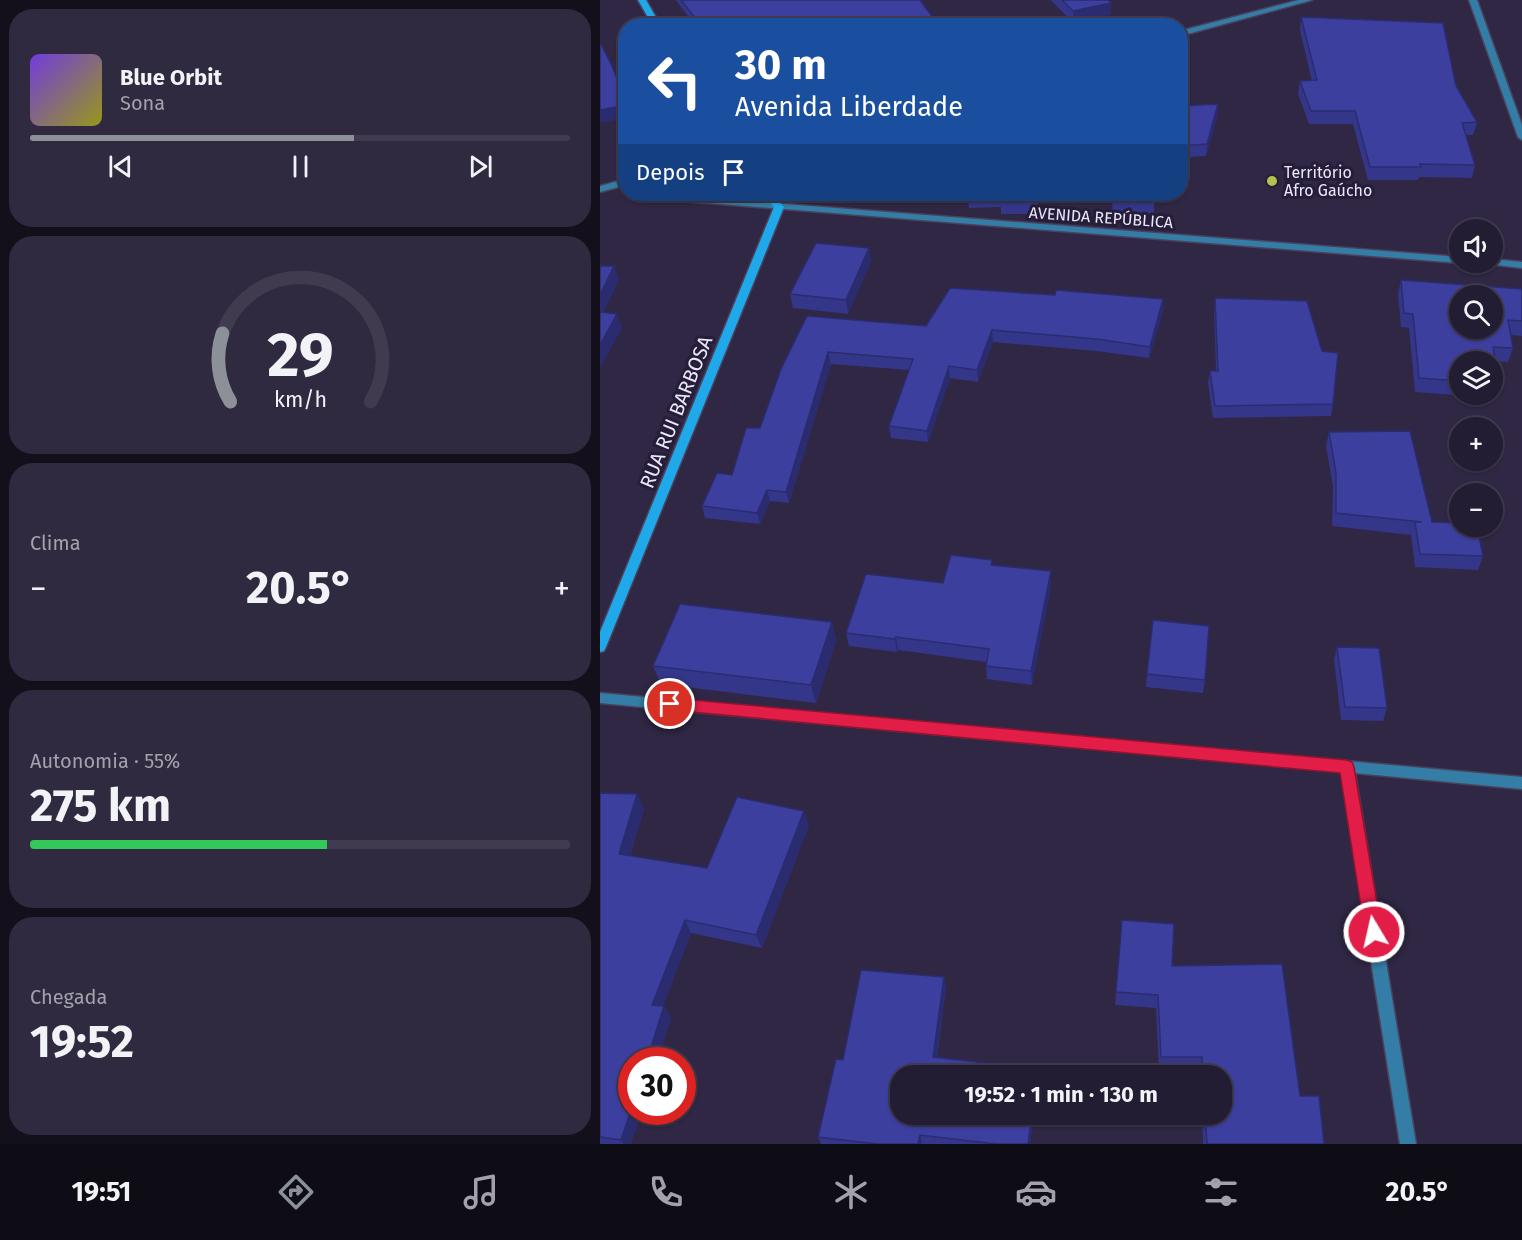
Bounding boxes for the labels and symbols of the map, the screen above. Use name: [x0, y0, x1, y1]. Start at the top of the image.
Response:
place label: Território Afro Gaúcho: [1284, 163, 1372, 200]
marker: Território Afro Gaúcho: [1265, 174, 1279, 188]
street label: AVENIDA REPÚBLICA: [1028, 202, 1174, 232]
street label: RUA RUI BARBOSA: [635, 332, 718, 492]
pin: [644, 678, 695, 729]
position arrow: [1342, 900, 1406, 964]
speed limit sign: 30: [618, 1047, 696, 1125]

